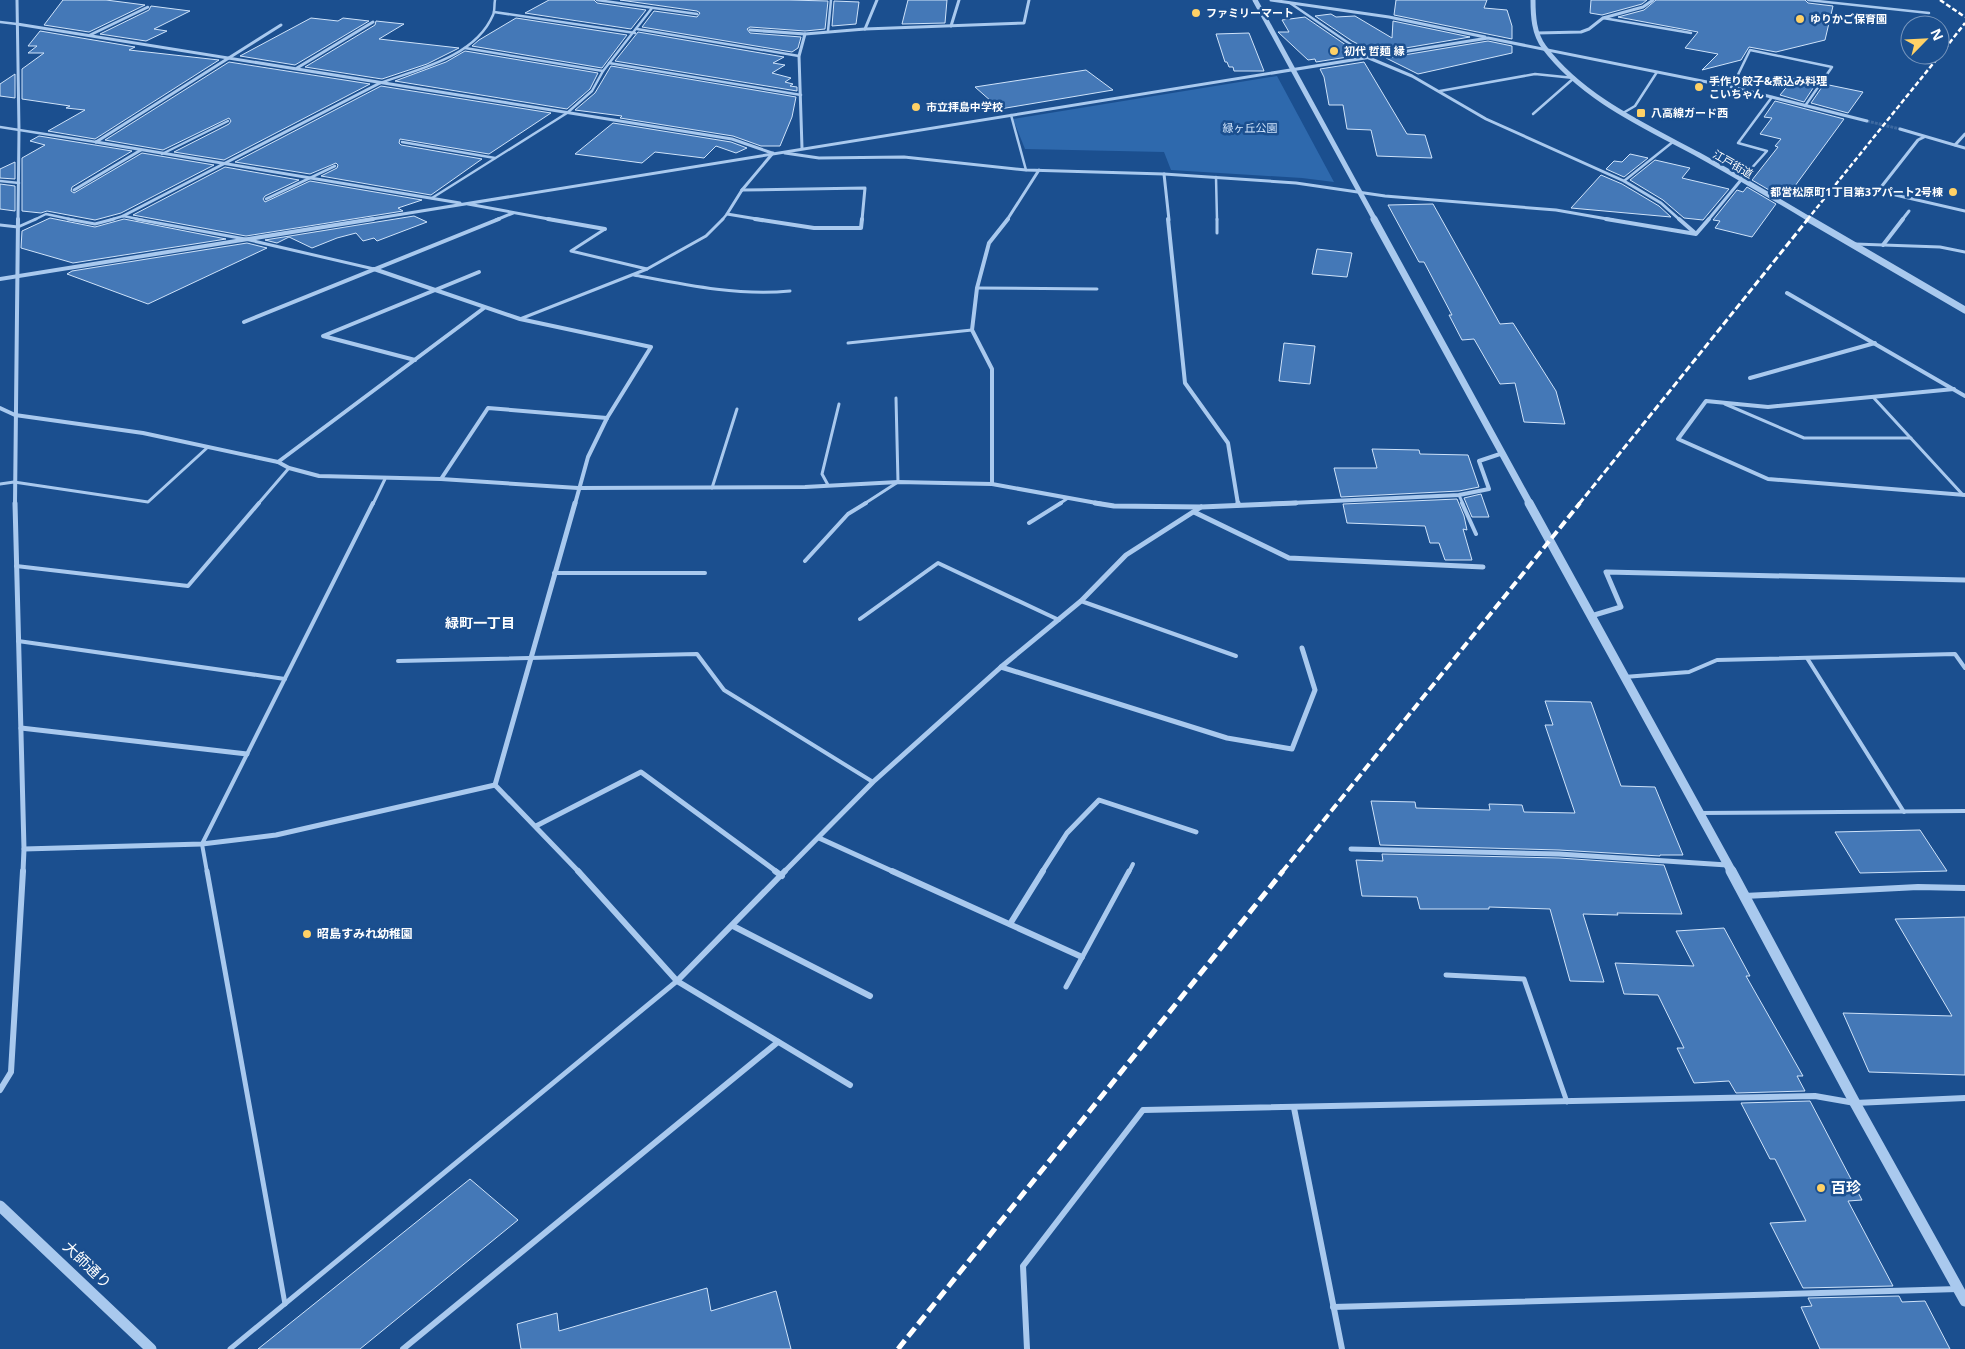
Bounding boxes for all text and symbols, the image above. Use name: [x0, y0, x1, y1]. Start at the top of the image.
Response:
place label: ファミリーマート: [1206, 5, 1294, 20]
marker: ファミリーマート: [1190, 7, 1202, 19]
place label: ゆりかご保育園: [1810, 11, 1887, 26]
marker: ゆりかご保育園: [1794, 13, 1806, 25]
north arrow: [1900, 15, 1950, 65]
text: N: [1926, 25, 1948, 44]
place label: 初代 哲麺 縁: [1344, 43, 1405, 58]
marker: 初代 哲麺 縁: [1328, 45, 1340, 57]
place label: 手作り餃子&煮込み料理 こいちゃん: [1709, 73, 1827, 101]
marker: 手作り餃子&煮込み料理 こいちゃん: [1693, 81, 1705, 93]
place label: 市立拝島中学校: [926, 99, 1003, 114]
marker: 市立拝島中学校: [910, 101, 922, 113]
place label: 八高線ガード西: [1651, 105, 1728, 120]
marker: 八高線ガード西: [1635, 107, 1647, 119]
park label: 緑ヶ丘公園: [1223, 120, 1278, 135]
street label: 江戸街道: [1710, 146, 1756, 181]
place label: 都営松原町1丁目第3アパート2号棟: [1770, 184, 1943, 199]
marker: 都営松原町1丁目第3アパート2号棟: [1947, 186, 1959, 198]
district label: 緑町一丁目: [445, 613, 515, 632]
place label: 昭島すみれ幼稚園: [317, 925, 413, 942]
marker: 昭島すみれ幼稚園: [301, 928, 313, 940]
place label: 百珍: [1831, 1177, 1861, 1197]
marker: 百珍: [1815, 1182, 1827, 1194]
street label: 大師通り: [59, 1236, 116, 1292]

